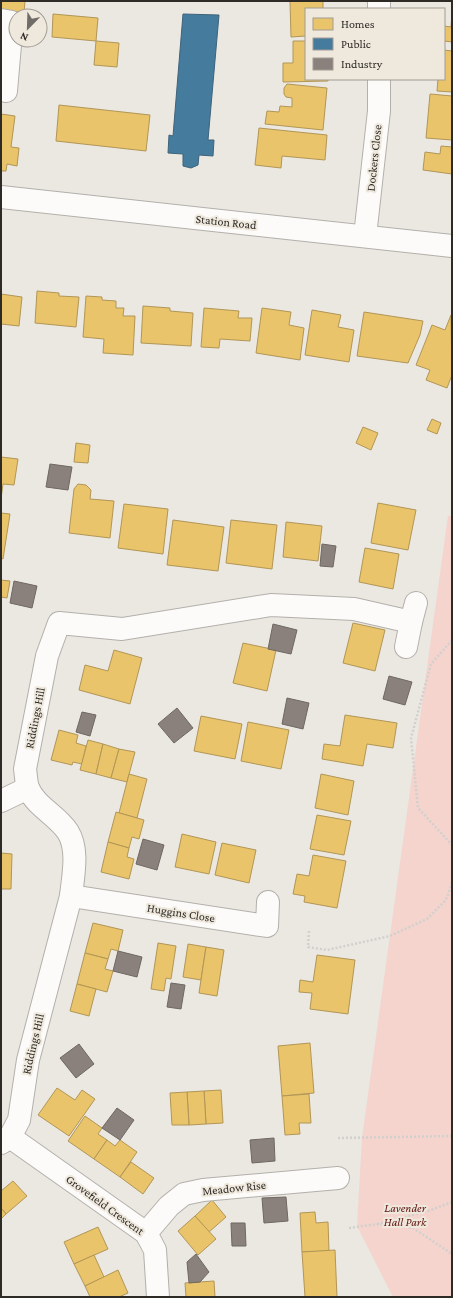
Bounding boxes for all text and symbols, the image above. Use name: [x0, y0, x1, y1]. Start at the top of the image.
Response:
north arrow: [8, 8, 48, 48]
legend: [305, 8, 445, 80]
text: Homes: [341, 17, 375, 31]
text: N: [18, 30, 30, 44]
text: Public: [341, 37, 371, 51]
text: Industry: [341, 57, 383, 71]
street label: Dockers Close: [364, 124, 384, 192]
street label: Station Road: [195, 212, 258, 232]
street label: Riddings Hill: [22, 686, 48, 750]
street label: Huggins Close: [146, 901, 216, 925]
street label: Riddings Hill: [19, 1012, 47, 1076]
street label: Grovefield Crescent: [63, 1172, 148, 1239]
street label: Meadow Rise: [201, 1178, 267, 1198]
park label: Lavender Hall Park: [384, 1201, 427, 1229]

